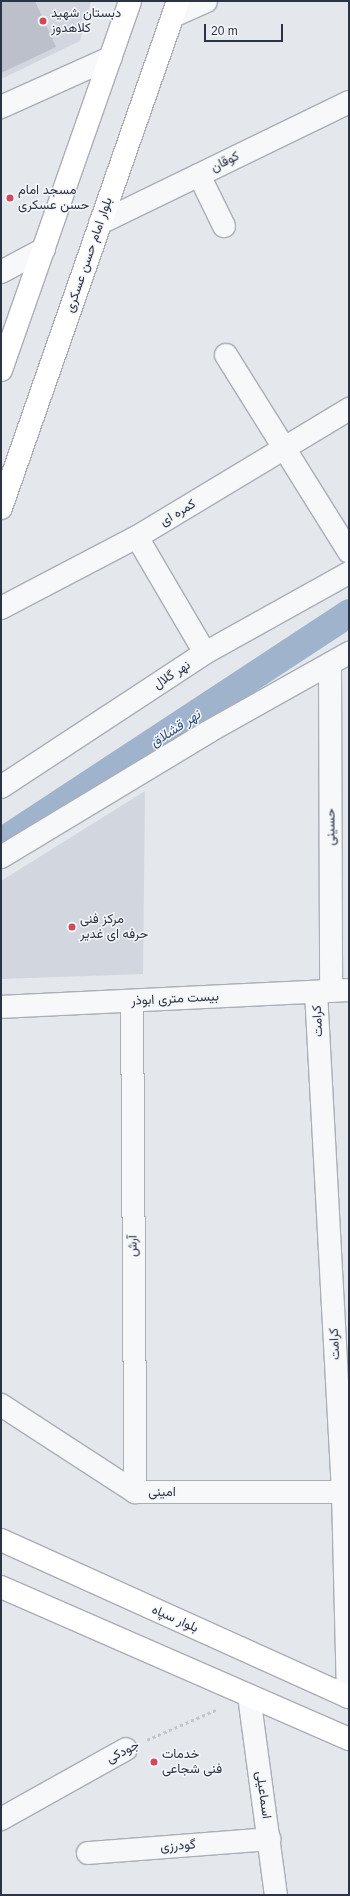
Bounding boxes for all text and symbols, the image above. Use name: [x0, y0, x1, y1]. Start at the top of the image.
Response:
place label: دبستان شهید کلاهدوز: [51, 6, 121, 37]
marker: دبستان شهید کلاهدوز: [38, 16, 48, 26]
scale bar: [206, 16, 285, 42]
text: 20 m: [211, 24, 238, 38]
street label: کوقان: [208, 148, 242, 176]
place label: مسجد امام حسن عسکری: [18, 183, 89, 214]
marker: مسجد امام حسن عسکری: [5, 193, 15, 203]
street label: بلوار امام حسن عسکری: [62, 195, 116, 315]
street label: کمره ای: [157, 496, 199, 530]
street label: نهر گلال: [151, 657, 193, 693]
water label: نهر قشلاق: [147, 706, 203, 750]
street label: حسینی: [323, 808, 339, 846]
place label: مرکز فنی حرفه ای غدیر: [80, 912, 148, 943]
marker: مرکز فنی حرفه ای غدیر: [67, 922, 77, 932]
street label: بیست متری ابوذر: [131, 989, 219, 1009]
street label: کرامت: [309, 1005, 327, 1037]
street label: آرش: [125, 1235, 141, 1257]
street label: کرامت: [326, 1328, 344, 1360]
street label: امینی: [148, 1484, 176, 1500]
street label: بلوار سپاه: [149, 1602, 201, 1636]
street label: جودکی: [104, 1737, 142, 1767]
place label: خدمات فنی شجاعی: [162, 1747, 222, 1778]
marker: خدمات فنی شجاعی: [149, 1757, 159, 1767]
street label: اسماعیلی: [252, 1770, 274, 1820]
street label: گودرزی: [160, 1837, 196, 1855]

